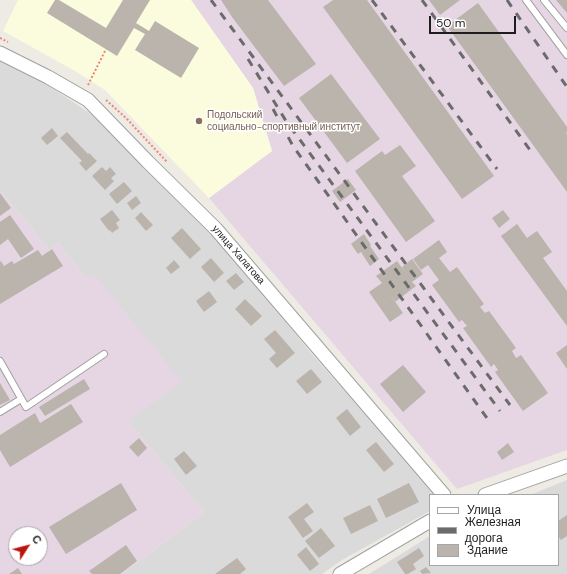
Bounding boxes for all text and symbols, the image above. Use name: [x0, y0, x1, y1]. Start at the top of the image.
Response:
scale bar: [431, 8, 518, 34]
text: 50 m: [436, 15, 465, 31]
place label: Подольский социально-спортивный институт: [207, 109, 360, 132]
marker: Подольский социально-спортивный институт: [194, 116, 204, 126]
street label: улица Халатова: [209, 223, 267, 287]
legend: [429, 494, 559, 566]
text: Улица: [467, 502, 501, 518]
text: Железная дорога: [465, 514, 521, 546]
north arrow: [8, 526, 48, 566]
text: С: [29, 532, 45, 547]
text: Здание: [467, 542, 508, 558]

